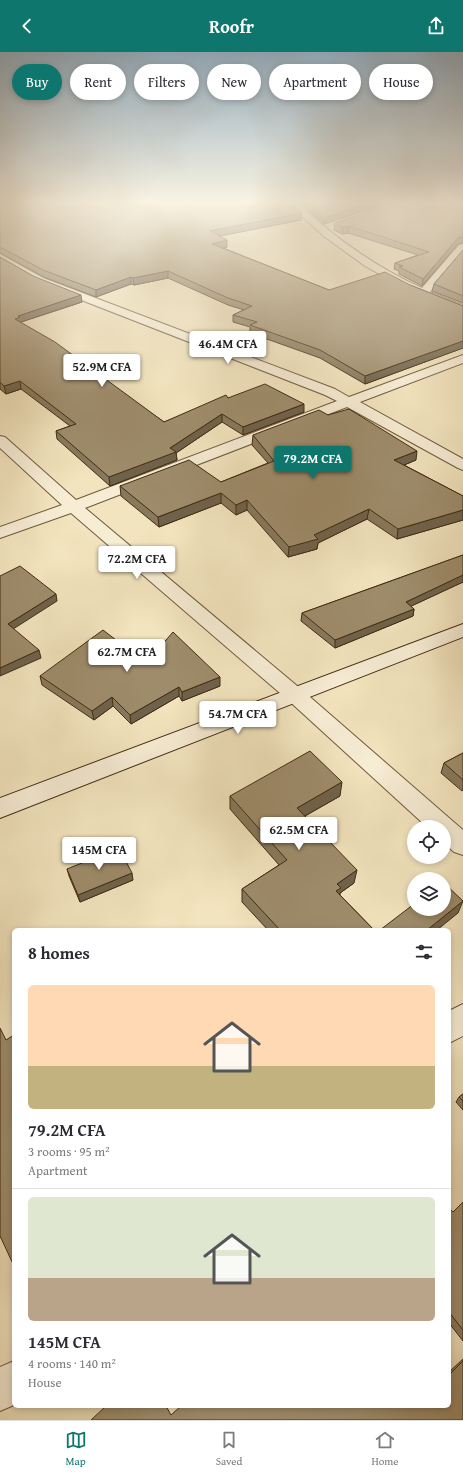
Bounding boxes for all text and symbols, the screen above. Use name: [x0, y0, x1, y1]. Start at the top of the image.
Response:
text: Roofr: [209, 13, 254, 40]
icon: back: [16, 15, 38, 37]
icon: share: [425, 15, 447, 37]
chip: Buy: [12, 64, 62, 100]
chip: Rent: [70, 64, 126, 100]
chip: Filters: [134, 64, 199, 100]
chip: New: [207, 64, 261, 100]
chip: Apartment: [269, 64, 361, 100]
chip: House: [369, 64, 433, 100]
pin: 46.4M CFA: [182, 331, 274, 365]
text: 46.4M CFA: [198, 334, 258, 353]
pin: 52.9M CFA: [56, 354, 148, 388]
text: 52.9M CFA: [72, 357, 132, 376]
pin: 79.2M CFA: [267, 446, 359, 480]
text: 79.2M CFA: [283, 449, 343, 468]
pin: 72.2M CFA: [91, 546, 183, 580]
text: 72.2M CFA: [107, 549, 167, 568]
pin: 62.7M CFA: [81, 639, 173, 673]
text: 62.7M CFA: [97, 642, 157, 661]
pin: 54.7M CFA: [192, 701, 284, 735]
text: 54.7M CFA: [208, 704, 268, 723]
pin: 62.5M CFA: [253, 817, 345, 851]
text: 62.5M CFA: [269, 820, 329, 839]
map controls: [407, 820, 451, 916]
button: locate: [407, 820, 451, 864]
pin: 145M CFA: [58, 837, 140, 871]
text: 145M CFA: [71, 840, 127, 859]
button: layers: [407, 872, 451, 916]
text: 8 homes: [28, 940, 90, 965]
icon: filters: [413, 941, 435, 963]
icon: home: [196, 1011, 268, 1083]
text: 79.2M CFA: [28, 1117, 106, 1142]
text: 3 rooms · 95 m²: [28, 1142, 110, 1161]
text: Apartment: [28, 1161, 88, 1180]
icon: home: [196, 1223, 268, 1295]
text: 145M CFA: [28, 1329, 101, 1354]
text: 4 rooms · 140 m²: [28, 1354, 116, 1373]
text: House: [28, 1373, 62, 1392]
tab: Map: [65, 1429, 87, 1469]
tab: Saved: [216, 1429, 242, 1469]
tab: Home: [371, 1429, 398, 1469]

